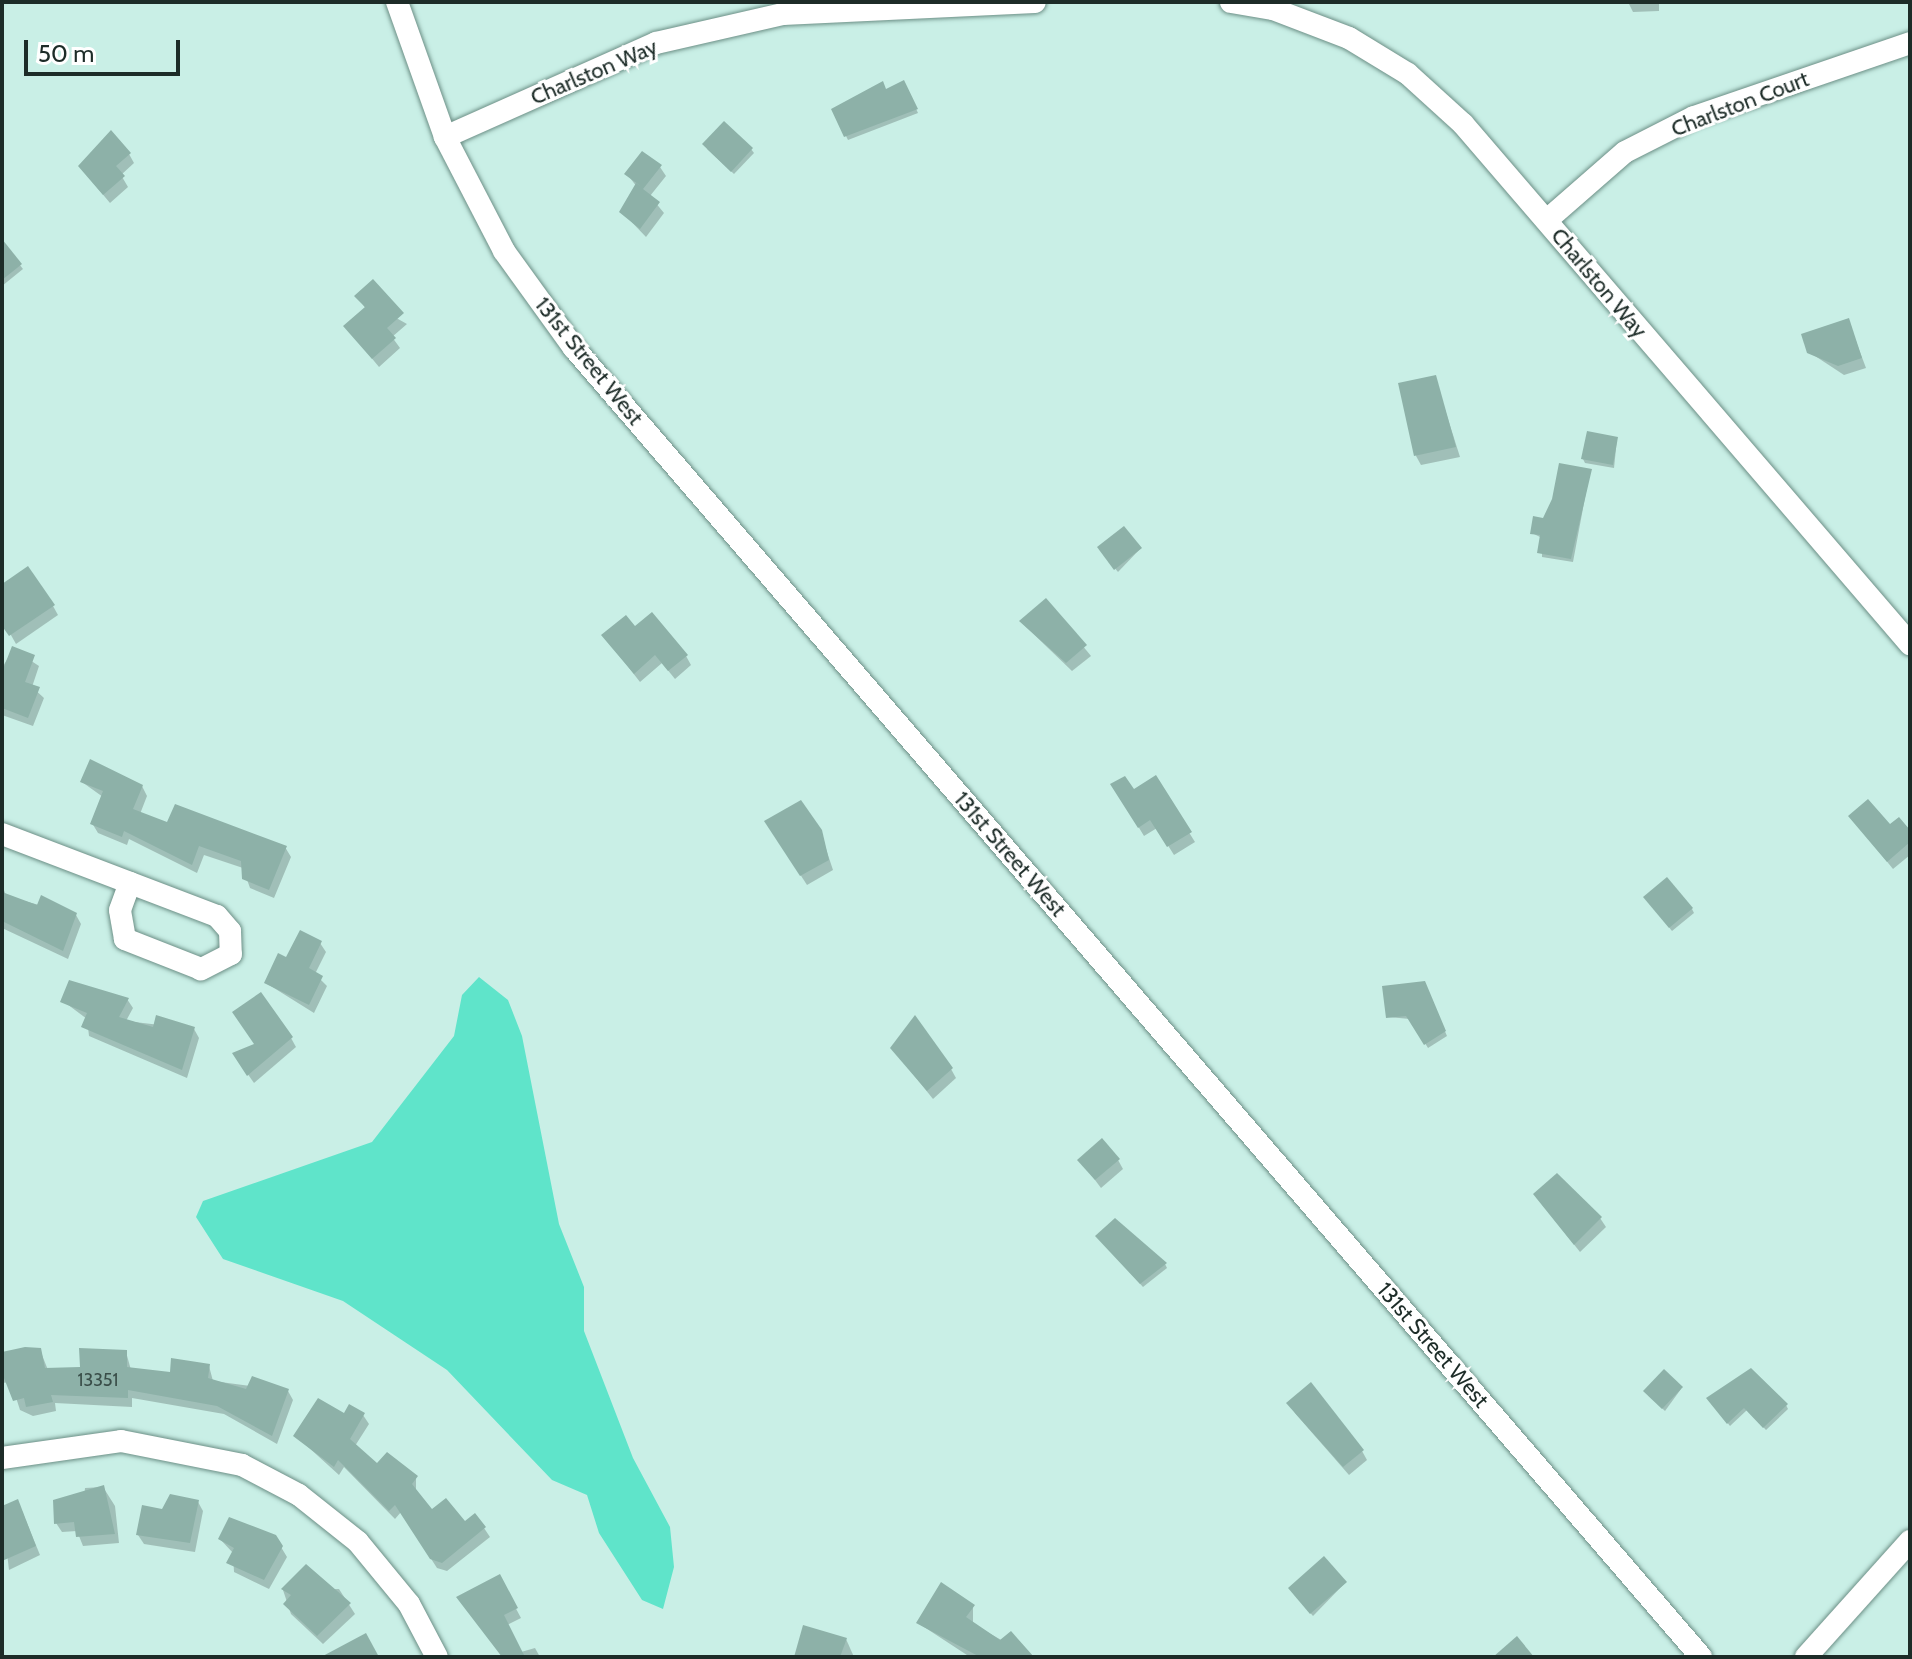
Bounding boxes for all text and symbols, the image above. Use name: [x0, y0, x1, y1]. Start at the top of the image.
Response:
scale bar: [28, 24, 184, 74]
street label: Charlston Way: [527, 33, 661, 111]
text: 50 m: [38, 39, 94, 68]
street label: Charlston Court: [1667, 66, 1813, 142]
street label: Charlston Way: [1545, 223, 1653, 343]
street label: 131st Street West: [529, 292, 649, 430]
street label: 131st Street West: [949, 786, 1071, 922]
street label: 131st Street West: [1372, 1277, 1494, 1413]
house number: 13351: [78, 1369, 118, 1391]

